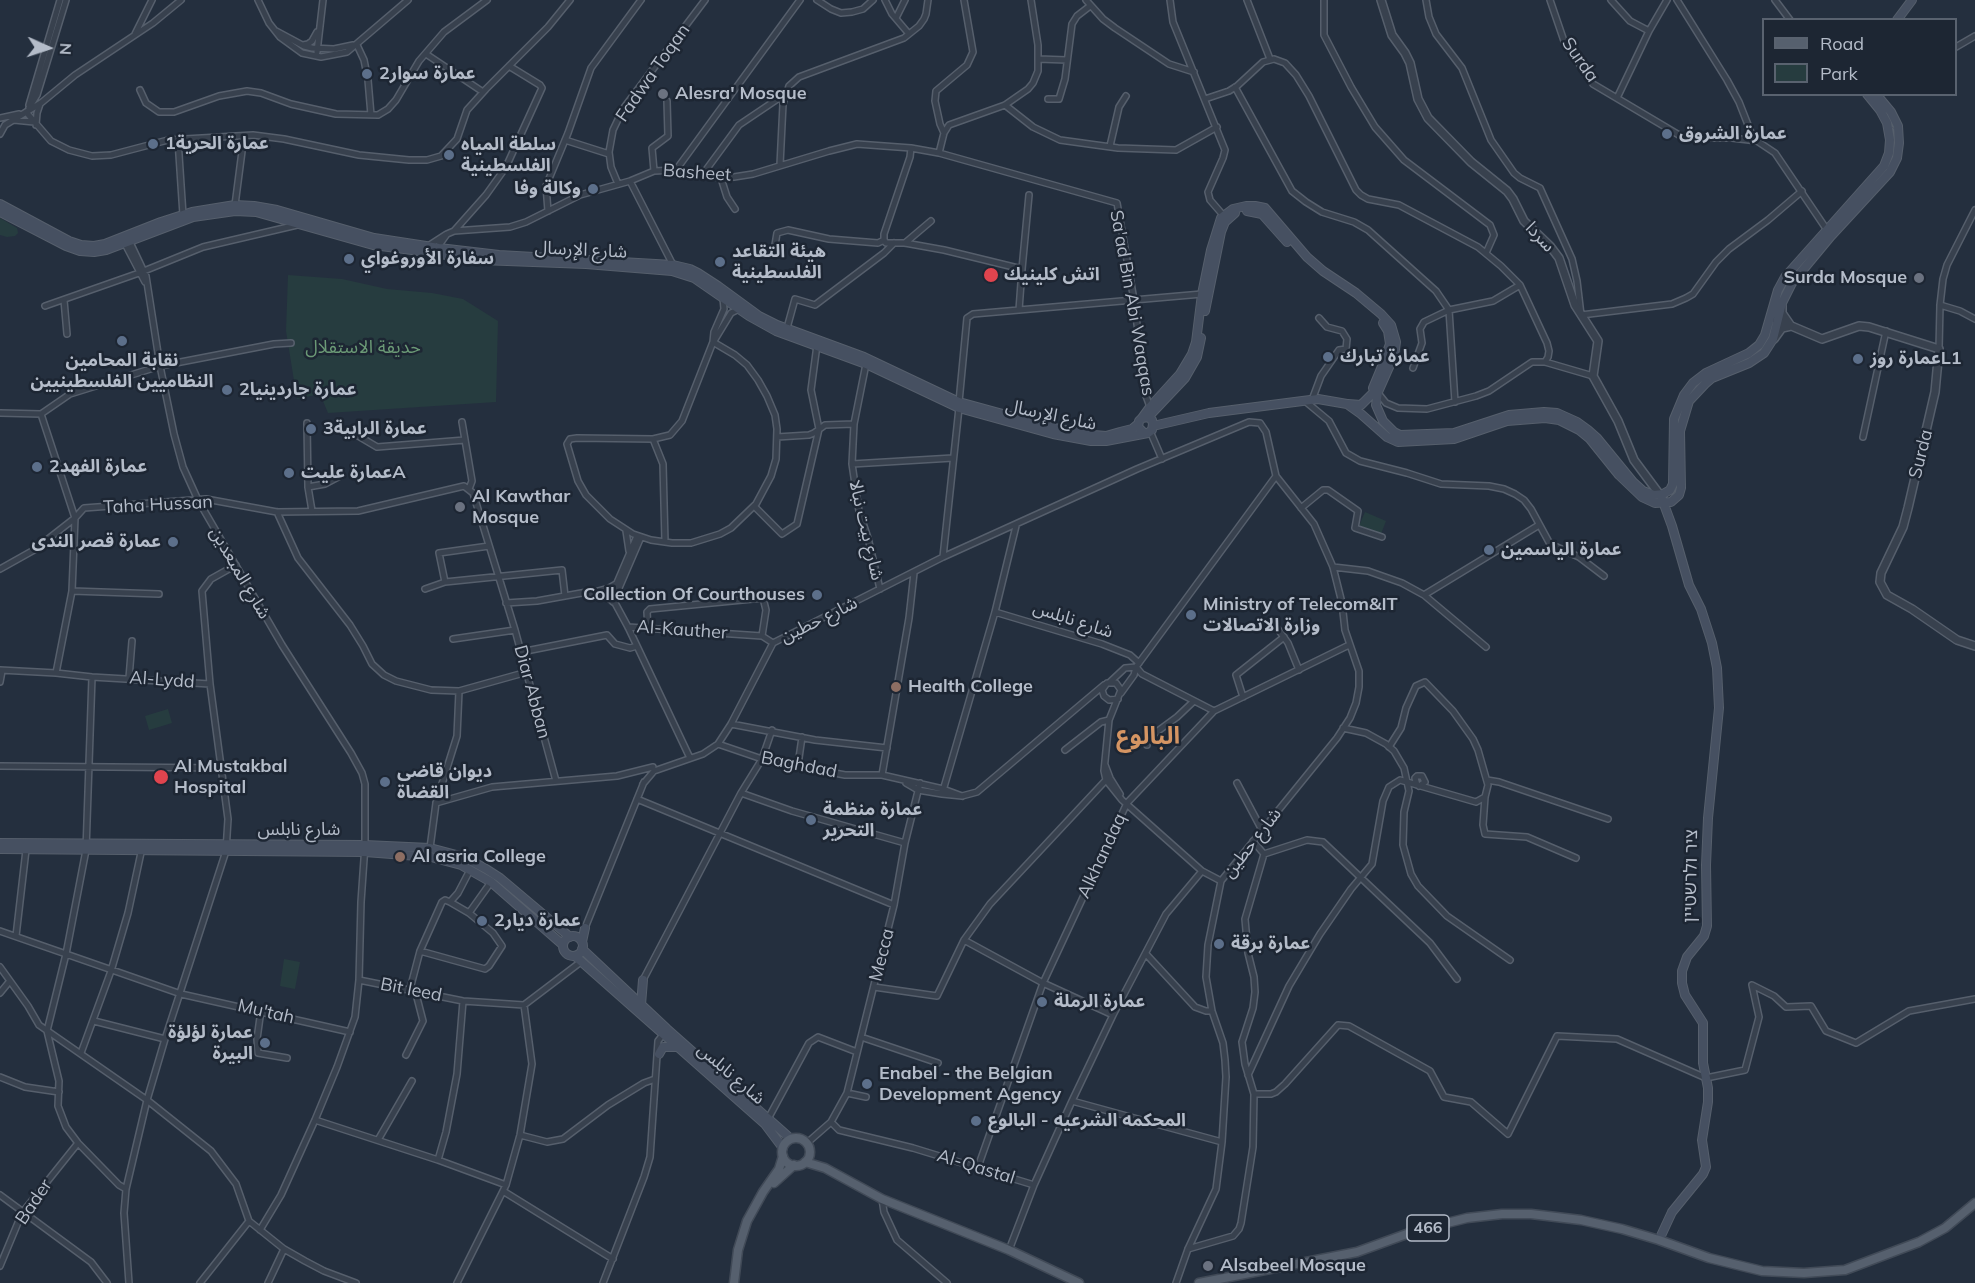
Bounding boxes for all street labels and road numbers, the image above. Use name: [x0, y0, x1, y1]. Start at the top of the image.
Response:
street label: Fadwa Toqan: [611, 20, 695, 126]
street label: Surda: [1557, 33, 1603, 87]
street label: Basheet: [662, 160, 732, 186]
street label: Sa'ad Bin Abi Waqqas: [1105, 208, 1159, 398]
street label: سردا: [1521, 217, 1559, 257]
street label: شارع الإرسال: [534, 237, 628, 263]
street label: شارع الإرسال: [1004, 395, 1098, 435]
street label: Surda: [1905, 427, 1937, 481]
street label: شارع بيت نبالا: [844, 478, 888, 582]
street label: Taha Hussan: [103, 491, 213, 519]
street label: شارع المبعدين: [205, 523, 275, 623]
street label: شارع حطين: [777, 592, 861, 648]
street label: شارع نابلس: [1030, 597, 1116, 643]
street label: Al-Kauther: [636, 616, 728, 644]
street label: Diar Abban: [509, 643, 555, 741]
street label: Al-Lydd: [129, 667, 195, 693]
street label: Baghdad: [759, 747, 839, 783]
street label: شارع حطين: [1218, 804, 1286, 882]
street label: Alkhandaq: [1073, 810, 1131, 902]
street label: شارع نابلس: [258, 819, 340, 841]
street label: ציר ולרשטיין: [1679, 829, 1703, 923]
street label: Mecca: [865, 926, 899, 984]
street label: Bit leed: [378, 973, 444, 1007]
street label: Mu'tah: [236, 995, 296, 1029]
street label: شارع نابلس: [693, 1039, 769, 1109]
street label: Al-Qastal: [935, 1145, 1017, 1189]
street label: Bader: [11, 1175, 57, 1229]
road number: 466: [1407, 1215, 1449, 1241]

